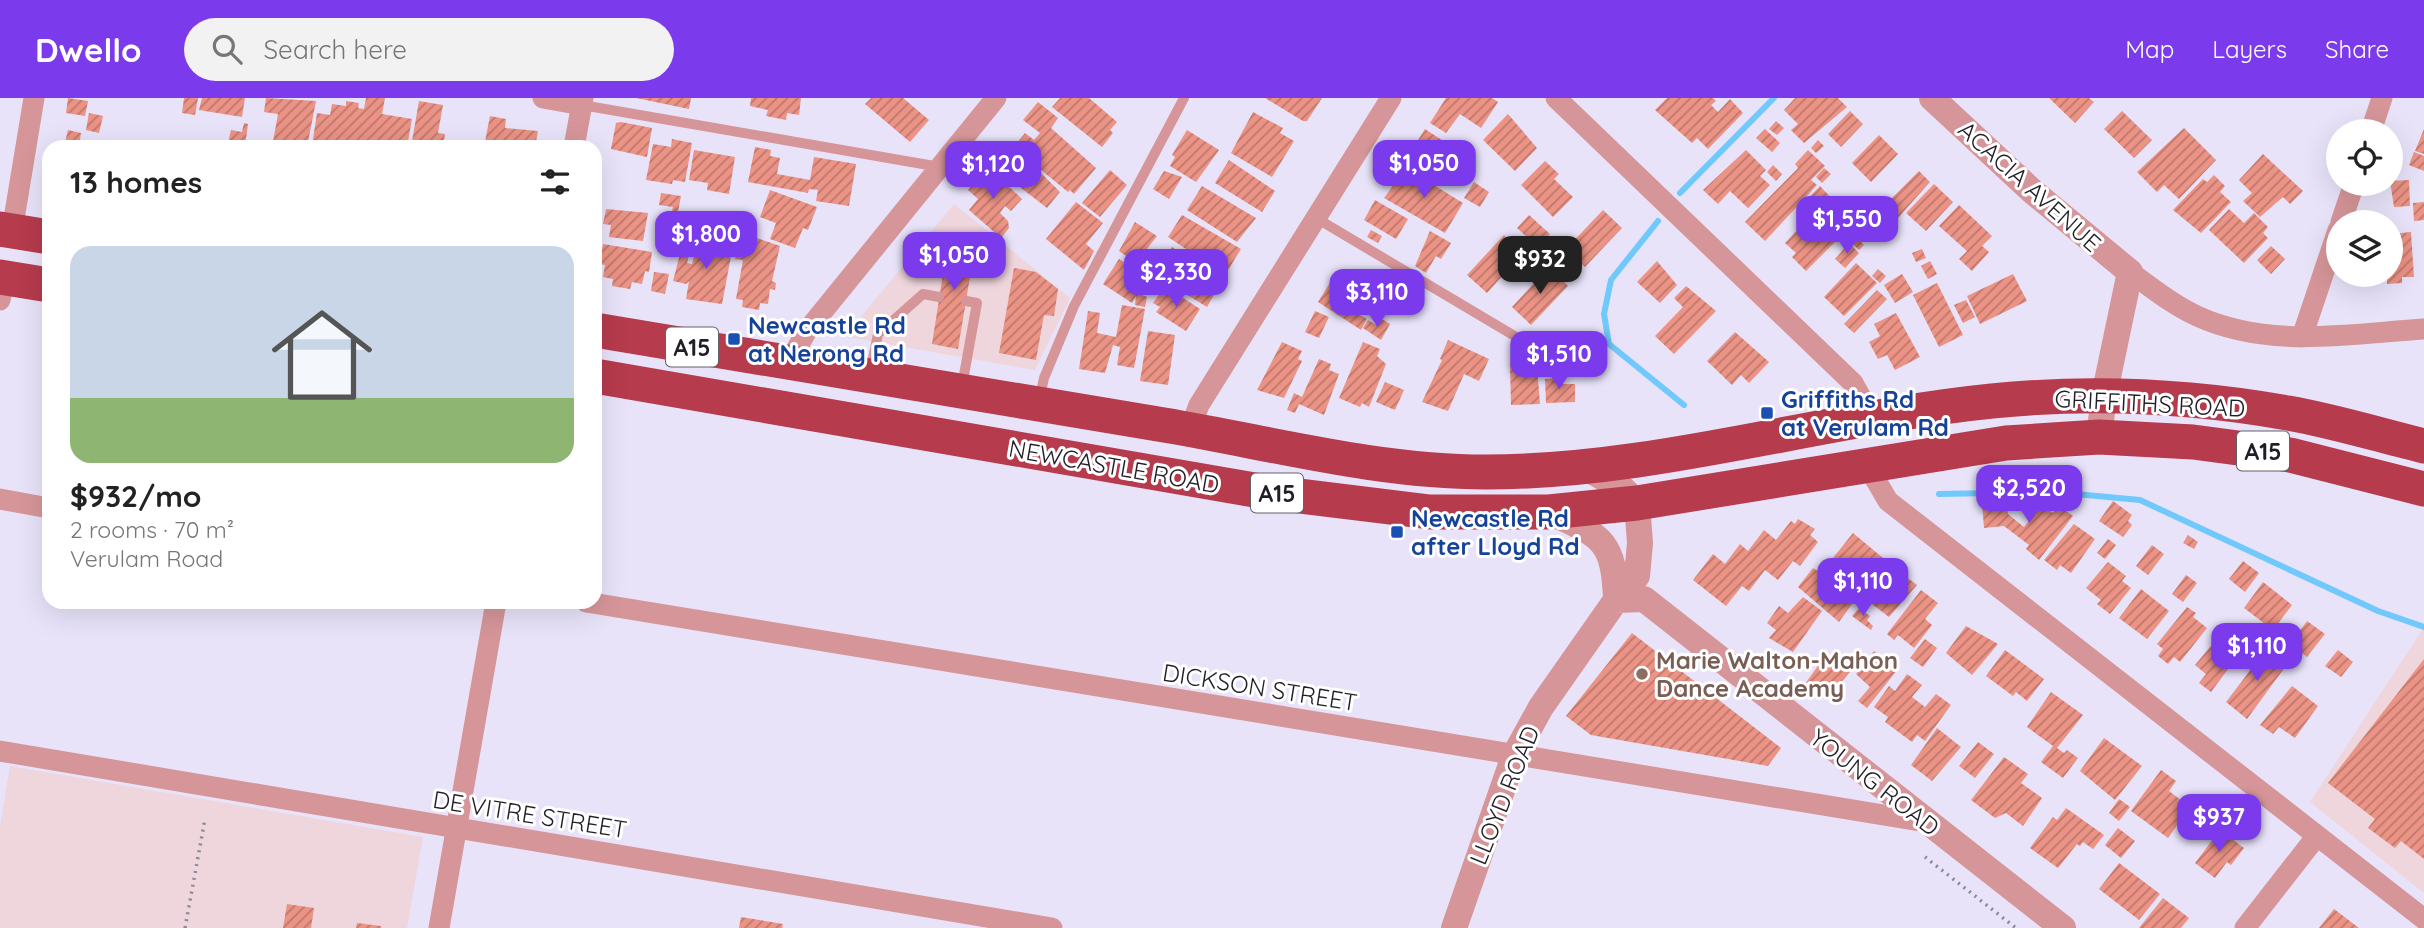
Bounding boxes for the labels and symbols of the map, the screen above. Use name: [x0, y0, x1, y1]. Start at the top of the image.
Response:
street label: ACACIA AVENUE: [1953, 114, 2107, 258]
pin: $1,050: [1367, 140, 1481, 200]
pin: $1,120: [936, 141, 1050, 201]
pin: $1,550: [1790, 197, 1904, 256]
pin: $1,800: [649, 212, 763, 271]
pin: $1,050: [897, 232, 1011, 292]
pin: $932: [1499, 236, 1581, 296]
pin: $2,330: [1119, 250, 1233, 309]
pin: $3,110: [1320, 270, 1434, 329]
place label: Newcastle Rd at Nerong Rd: [748, 310, 906, 368]
road number: A15: [666, 328, 718, 366]
marker: Newcastle Rd at Nerong Rd: [726, 331, 742, 347]
pin: $1,510: [1502, 331, 1616, 391]
street label: GRIFFITHS ROAD: [2054, 383, 2246, 423]
place label: Griffiths Rd at Verulam Rd: [1781, 384, 1949, 442]
marker: Griffiths Rd at Verulam Rd: [1759, 405, 1775, 421]
road number: A15: [2237, 432, 2289, 470]
street label: NEWCASTLE ROAD: [1006, 433, 1222, 499]
pin: $2,520: [1972, 466, 2086, 525]
road number: A15: [1251, 474, 1303, 512]
place label: Newcastle Rd after Lloyd Rd: [1411, 503, 1580, 561]
marker: Newcastle Rd after Lloyd Rd: [1389, 524, 1405, 540]
pin: $1,110: [1806, 559, 1920, 618]
pin: $1,110: [2200, 624, 2314, 683]
place label: Marie Walton-Mahon Dance Academy: [1656, 645, 1898, 703]
street label: DICKSON STREET: [1161, 657, 1359, 717]
marker: Marie Walton-Mahon Dance Academy: [1634, 666, 1650, 682]
street label: LLOYD ROAD: [1463, 721, 1545, 869]
street label: YOUNG ROAD: [1804, 722, 1946, 842]
street label: DE VITRE STREET: [431, 784, 629, 844]
pin: $937: [2178, 794, 2260, 854]

